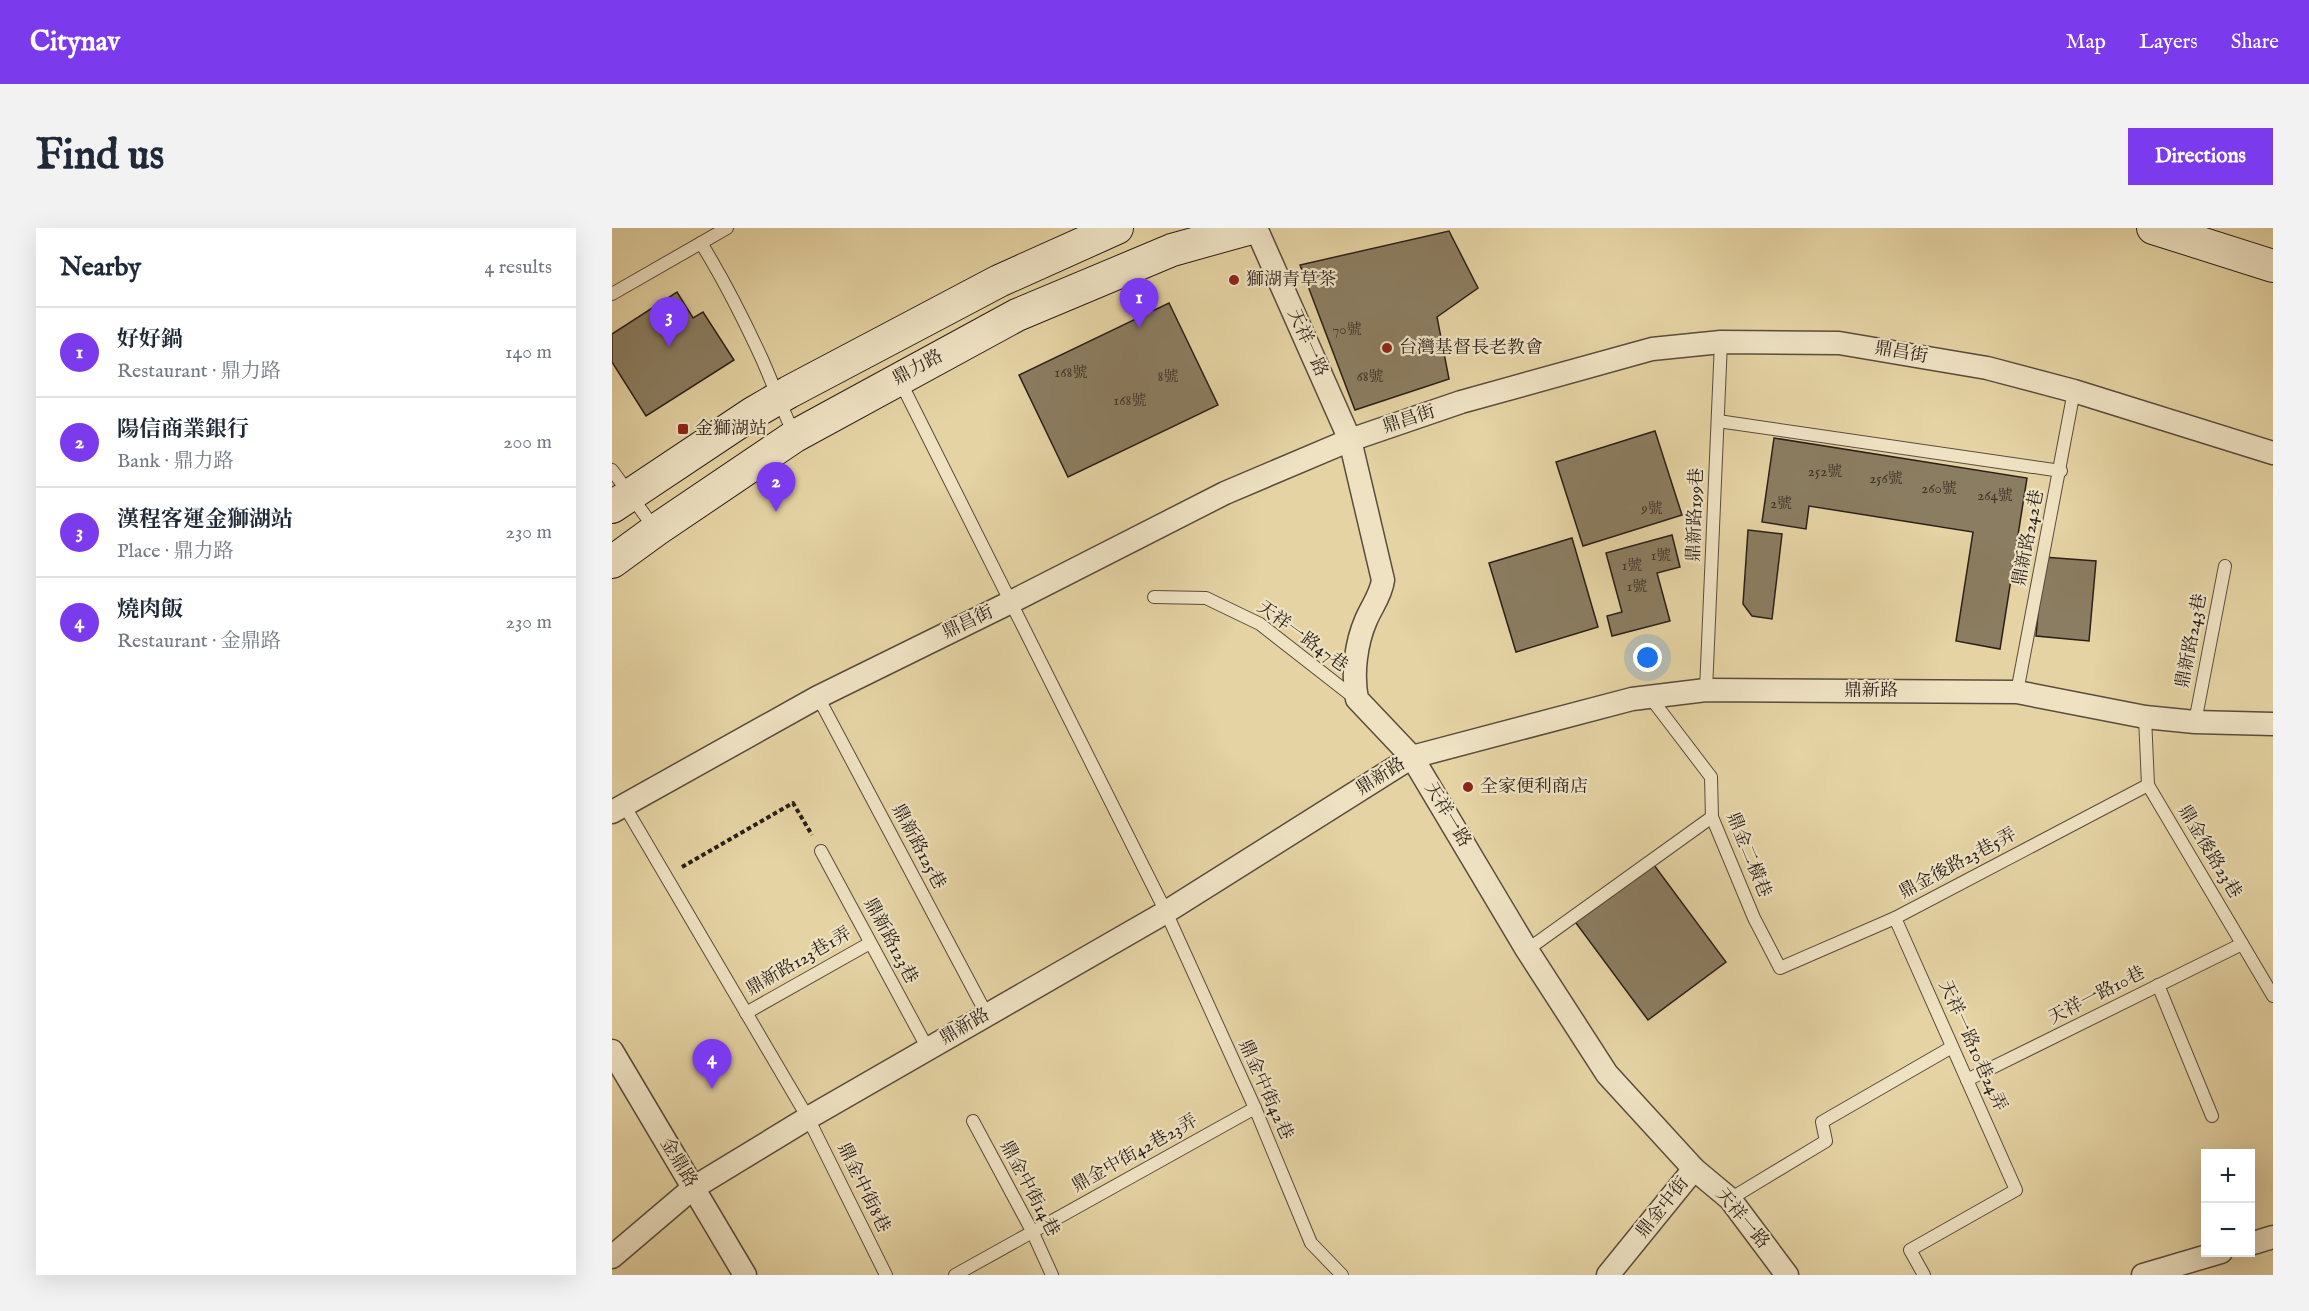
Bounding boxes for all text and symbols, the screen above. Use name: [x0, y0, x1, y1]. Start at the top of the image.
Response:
text: Citynav: [30, 25, 120, 60]
text: Map: [2066, 29, 2106, 56]
text: Layers: [2139, 29, 2198, 56]
text: Share: [2231, 29, 2279, 56]
button: Directions: [2128, 128, 2273, 185]
text: Find us: [36, 130, 164, 183]
text: Nearby: [60, 251, 141, 284]
text: 4 results: [485, 255, 552, 280]
place label: 獅湖青草茶: [1246, 269, 1336, 292]
marker: 獅湖青草茶: [1227, 273, 1241, 287]
pin: 1: [1120, 279, 1158, 328]
pin: 3: [650, 298, 688, 347]
street label: 天祥一路: [1282, 305, 1332, 381]
house number: 70號: [1332, 320, 1362, 339]
text: 好好鍋: [117, 326, 183, 354]
place label: 台灣基督長老教會: [1399, 337, 1543, 360]
street label: 鼎昌街: [1872, 337, 1930, 369]
text: 1: [76, 340, 83, 365]
text: 140 m: [505, 340, 552, 365]
marker: 台灣基督長老教會: [1380, 341, 1394, 355]
street label: 鼎力路: [889, 345, 947, 391]
text: Restaurant · 鼎力路: [117, 359, 281, 384]
house number: 168號: [1055, 363, 1087, 382]
house number: 8號: [1158, 367, 1178, 386]
house number: 68號: [1356, 367, 1384, 386]
house number: 168號: [1114, 391, 1146, 410]
street label: 鼎昌街: [1380, 401, 1438, 439]
text: 陽信商業銀行: [117, 416, 249, 444]
place label: 金獅湖站: [695, 418, 767, 441]
marker: 金獅湖站: [676, 422, 690, 436]
text: 2: [75, 430, 84, 455]
text: 200 m: [503, 430, 552, 455]
text: Bank · 鼎力路: [117, 449, 233, 474]
pin: 2: [756, 462, 796, 512]
house number: 252號: [1808, 462, 1842, 481]
street label: 鼎新路199巷: [1683, 467, 1709, 563]
house number: 256號: [1869, 469, 1903, 488]
house number: 260號: [1921, 479, 1957, 498]
house number: 264號: [1977, 486, 2013, 505]
street label: 鼎新路242巷: [2008, 488, 2050, 588]
house number: 2號: [1770, 494, 1792, 513]
house number: 9號: [1640, 499, 1663, 518]
text: 漢程客運金獅湖站: [117, 506, 293, 534]
text: 3: [76, 520, 83, 545]
text: 230 m: [506, 520, 552, 545]
text: Place · 鼎力路: [117, 539, 234, 564]
house number: 1號: [1651, 546, 1671, 565]
house number: 1號: [1622, 556, 1642, 575]
house number: 1號: [1627, 577, 1647, 596]
street label: 鼎新路243巷: [2172, 592, 2212, 690]
text: 燒肉飯: [117, 596, 183, 624]
street label: 天祥一路47巷: [1252, 596, 1352, 678]
street label: 鼎昌街: [939, 601, 997, 645]
text: 4: [75, 610, 84, 635]
text: 230 m: [506, 610, 552, 635]
text: Restaurant · 金鼎路: [117, 629, 281, 654]
your location: [1633, 643, 1662, 672]
street label: 鼎新路: [1844, 680, 1898, 703]
street label: 鼎新路: [1352, 753, 1410, 801]
place label: 全家便利商店: [1480, 776, 1588, 799]
street label: 天祥一路: [1419, 778, 1475, 852]
marker: 全家便利商店: [1461, 780, 1475, 794]
street label: 鼎新路125巷: [886, 800, 950, 894]
street label: 鼎金後路23巷: [2172, 801, 2246, 903]
street label: 鼎金二橫巷: [1720, 809, 1776, 901]
street label: 鼎金後路23巷5弄: [1895, 823, 2021, 905]
street label: 鼎新路123巷: [858, 894, 922, 988]
street label: 鼎新路123巷1弄: [742, 922, 856, 1002]
street label: 天祥一路10巷: [2045, 962, 2149, 1030]
street label: 天祥一路10巷24弄: [1933, 977, 2011, 1115]
street label: 鼎新路: [936, 1004, 994, 1050]
street label: 鼎金中街42巷: [1233, 1036, 1297, 1144]
pin: 4: [692, 1040, 732, 1089]
street label: 鼎金中街42巷23弄: [1068, 1110, 1202, 1198]
street label: 金鼎路: [654, 1134, 702, 1192]
street label: 鼎金中街14巷: [994, 1137, 1064, 1241]
street label: 鼎金中街8巷: [831, 1139, 895, 1237]
map controls: [2201, 1149, 2255, 1257]
button: +: [2201, 1149, 2255, 1203]
street label: 鼎金中街: [1631, 1173, 1695, 1243]
street label: 天祥一路: [1710, 1184, 1774, 1254]
button: −: [2201, 1203, 2255, 1257]

